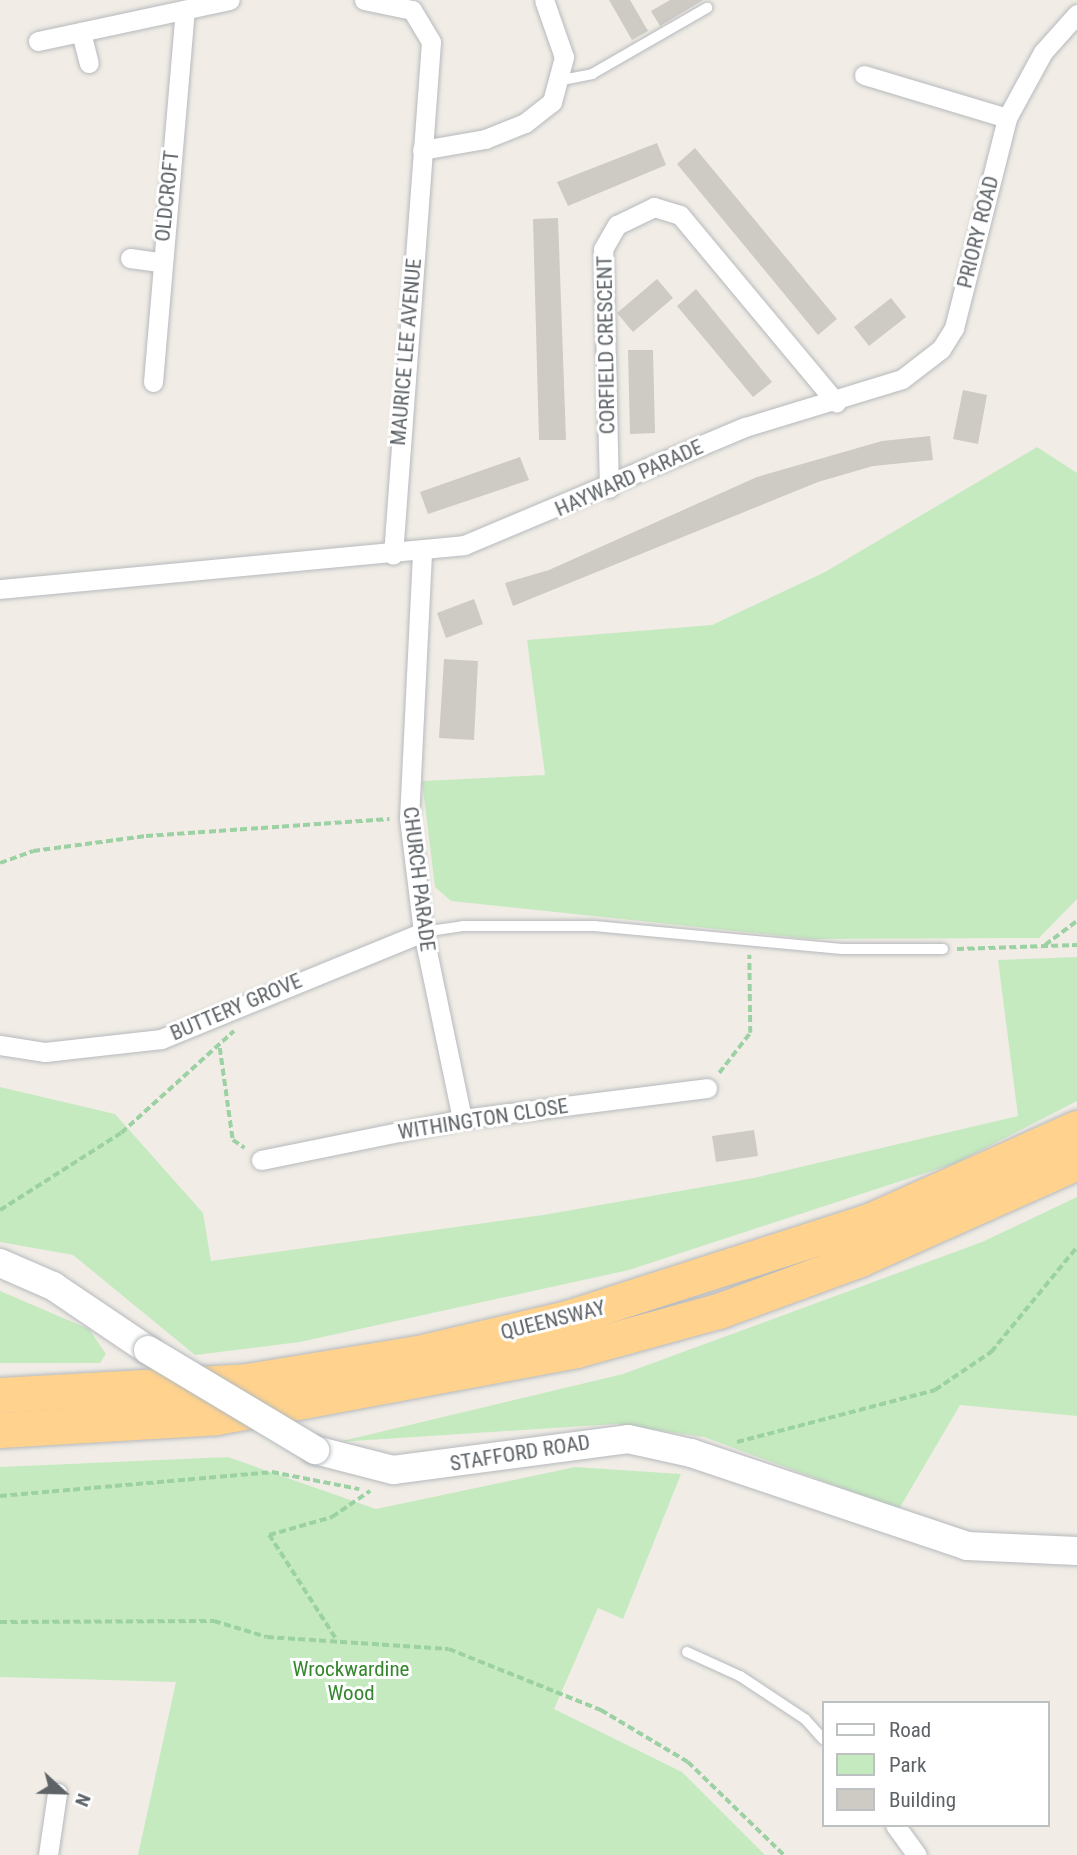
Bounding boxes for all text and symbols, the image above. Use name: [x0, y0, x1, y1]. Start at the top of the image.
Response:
street label: OLDCROFT: [150, 149, 184, 243]
street label: PRIORY ROAD: [952, 173, 1004, 291]
street label: CORFIELD CRESCENT: [592, 255, 620, 435]
street label: MAURICE LEE AVENUE: [385, 257, 427, 447]
street label: HAYWARD PARADE: [551, 434, 707, 522]
street label: CHURCH PARADE: [398, 805, 440, 953]
street label: BUTTERY GROVE: [166, 968, 306, 1046]
street label: WITHINGTON CLOSE: [396, 1093, 570, 1145]
street label: QUEENSWAY: [498, 1295, 608, 1345]
street label: STAFFORD ROAD: [448, 1429, 592, 1477]
park label: Wrockwardine Wood: [293, 1656, 409, 1706]
legend: [822, 1701, 1049, 1827]
text: Road: [889, 1718, 931, 1742]
text: Park: [889, 1753, 926, 1777]
north arrow: [28, 1757, 98, 1827]
text: Building: [889, 1788, 956, 1812]
text: N: [70, 1790, 96, 1810]

